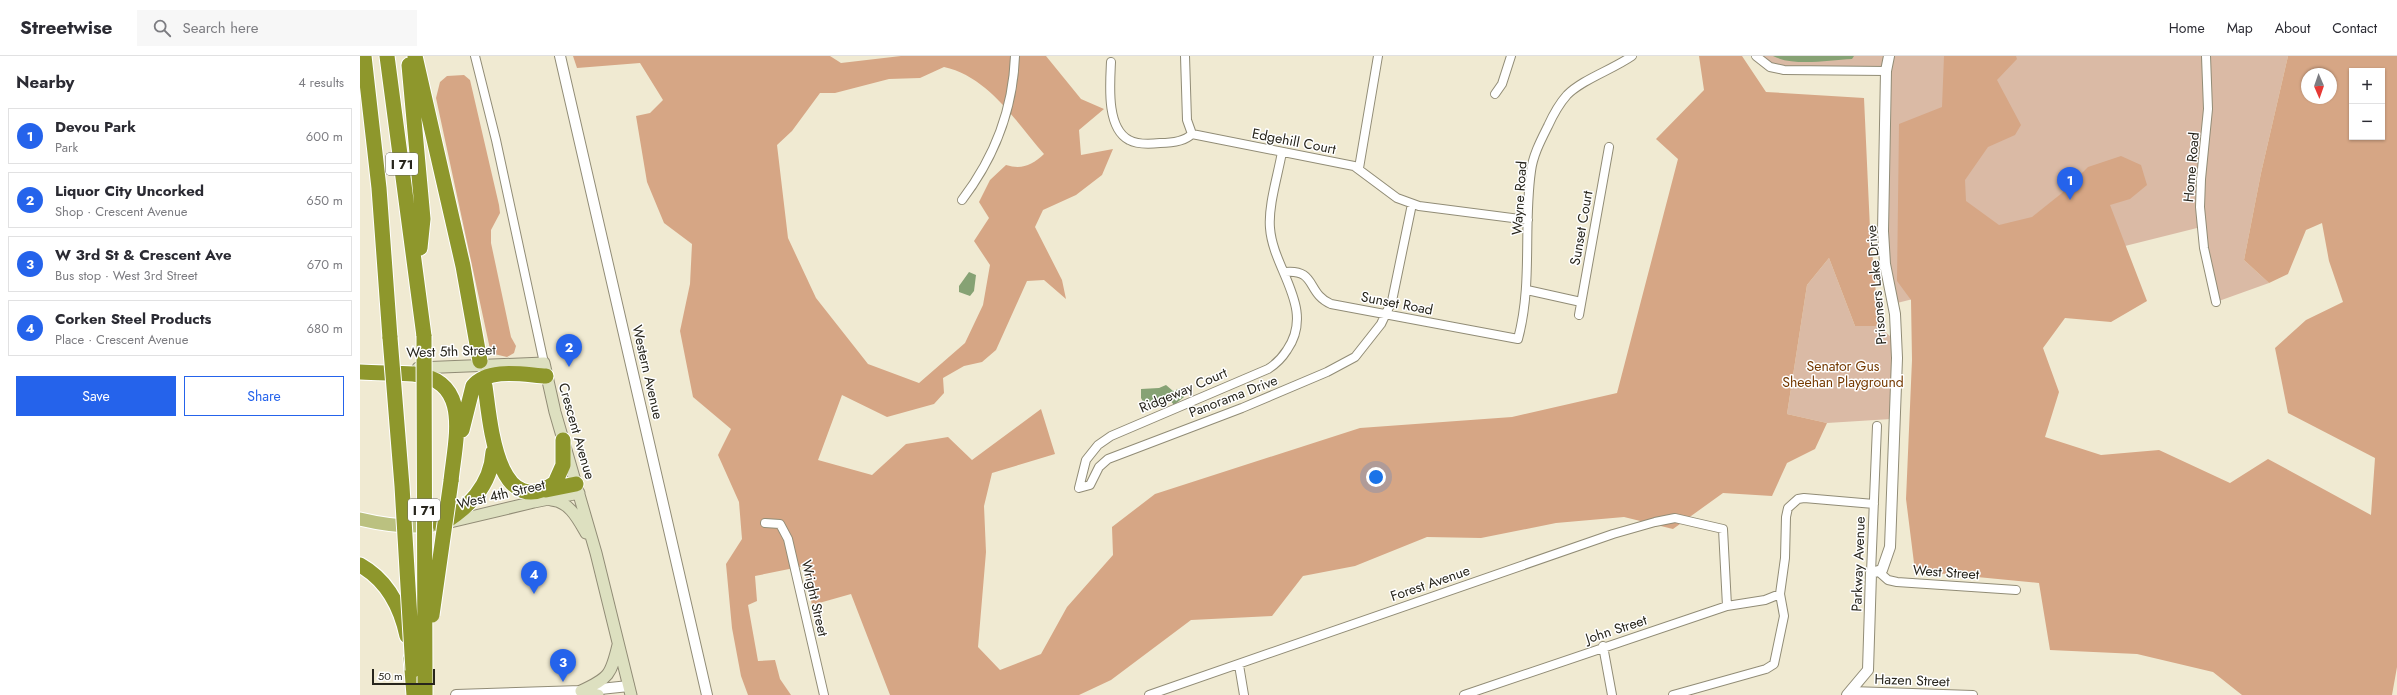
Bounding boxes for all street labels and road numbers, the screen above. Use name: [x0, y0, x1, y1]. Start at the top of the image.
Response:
street label: Edgehill Court: [1250, 123, 1338, 159]
street label: Home Road: [2178, 131, 2204, 203]
road number: I 71: [386, 153, 418, 175]
street label: Wayne Road: [1506, 160, 1532, 236]
street label: Sunset Court: [1565, 188, 1598, 267]
street label: Prisoners Lake Drive: [1861, 224, 1891, 346]
street label: Sunset Road: [1359, 286, 1435, 320]
street label: Western Avenue: [627, 323, 669, 421]
street label: West 5th Street: [406, 339, 497, 363]
street label: Ridgeway Court: [1136, 362, 1231, 418]
street label: Panorama Drive: [1186, 370, 1280, 422]
street label: Crescent Avenue: [554, 380, 600, 482]
street label: West 4th Street: [455, 474, 548, 514]
road number: I 71: [408, 499, 440, 521]
street label: Parkway Avenue: [1846, 516, 1870, 612]
street label: Wright Street: [797, 558, 834, 639]
street label: Forest Avenue: [1388, 560, 1472, 606]
street label: West Street: [1912, 560, 1981, 584]
street label: John Street: [1581, 610, 1650, 649]
street label: Hazen Street: [1874, 669, 1951, 691]

